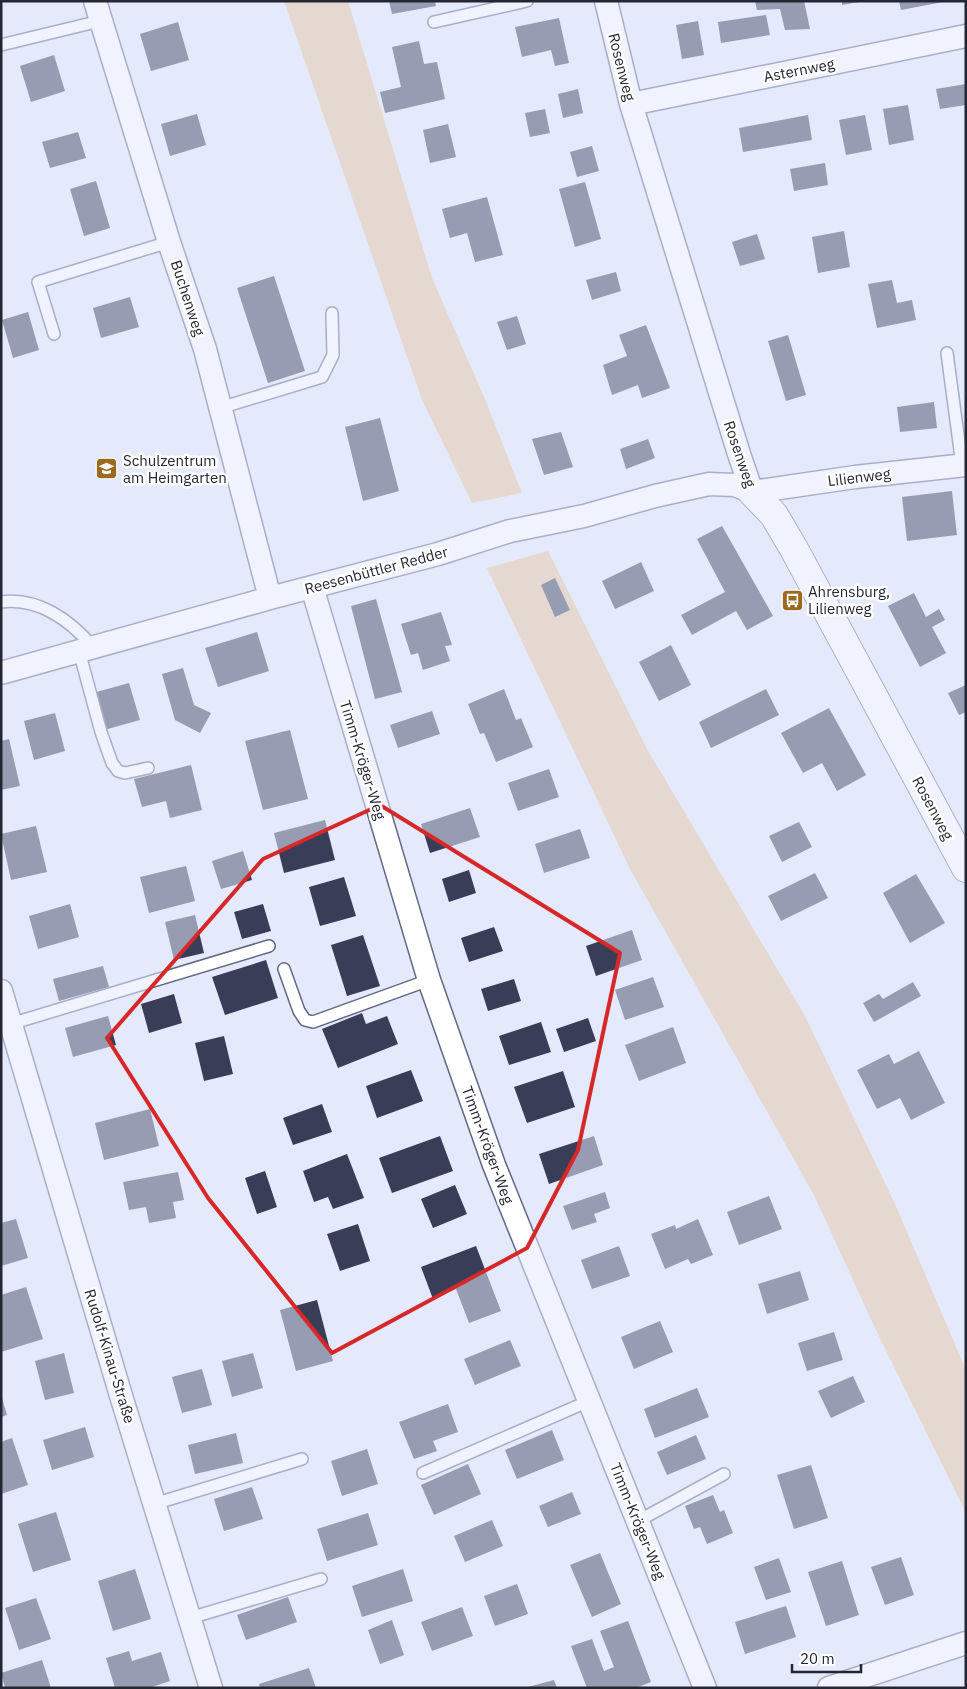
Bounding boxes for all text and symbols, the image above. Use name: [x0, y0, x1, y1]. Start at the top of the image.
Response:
street label: Rosenweg: [604, 31, 640, 103]
street label: Asternweg: [762, 54, 836, 86]
street label: Buchenweg: [167, 258, 209, 338]
street label: Rosenweg: [720, 418, 760, 490]
place label: Schulzentrum am Heimgarten: [123, 451, 227, 487]
school or university icon: Schulzentrum am Heimgarten: [95, 457, 119, 481]
street label: Lilienweg: [826, 464, 892, 490]
street label: Reesenbüttler Redder: [302, 542, 450, 598]
place label: Ahrensburg, Lilienweg: [808, 582, 890, 618]
bus stop icon: Ahrensburg, Lilienweg: [780, 588, 804, 612]
street label: Timm-Kröger-Weg: [336, 698, 390, 822]
street label: Rosenweg: [908, 773, 958, 843]
street label: Timm-Kröger-Weg: [458, 1083, 518, 1207]
street label: Rudolf-Kinau-Straße: [81, 1287, 139, 1425]
street label: Timm-Kröger-Weg: [606, 1460, 670, 1582]
scale bar: [792, 1642, 861, 1674]
text: 20 m: [800, 1649, 835, 1668]

